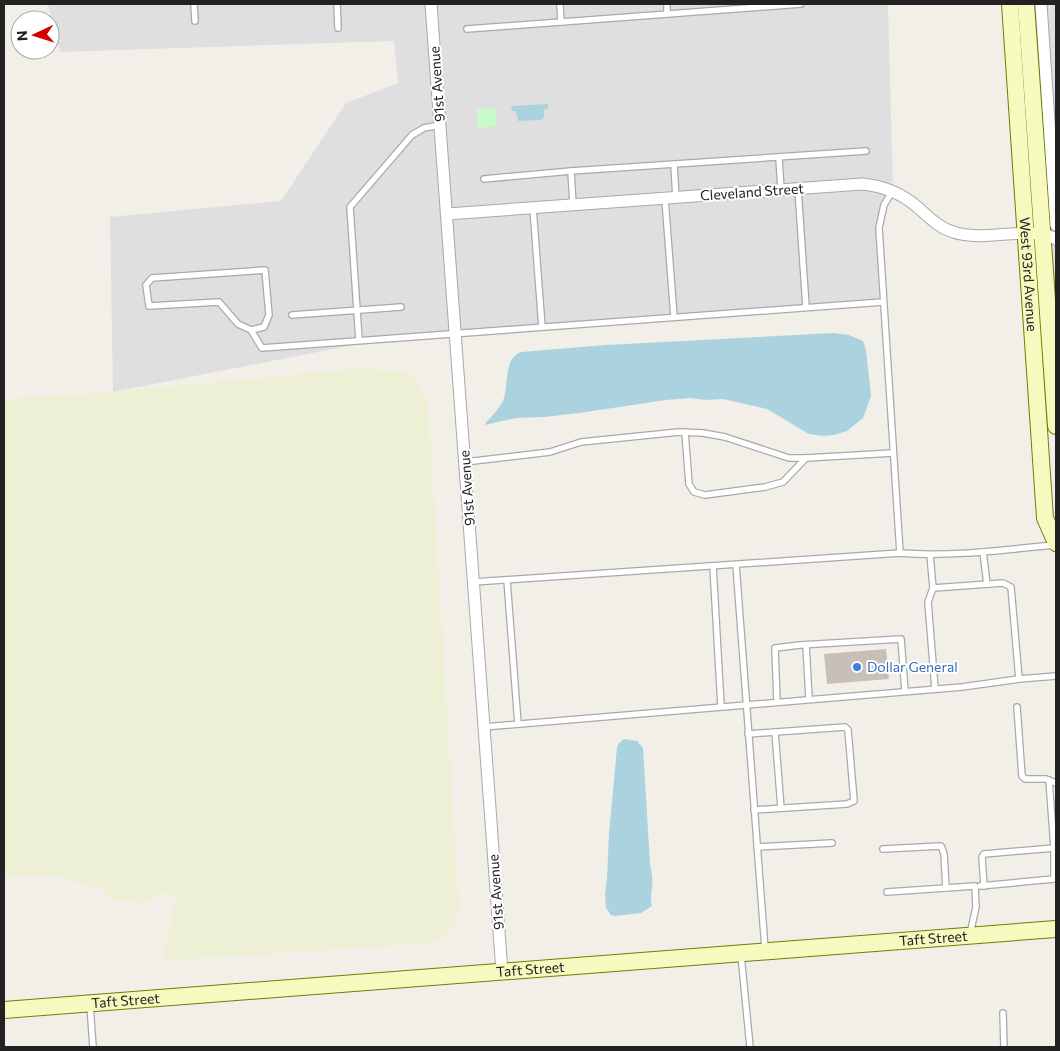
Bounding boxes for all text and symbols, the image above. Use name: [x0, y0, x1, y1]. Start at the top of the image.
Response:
north arrow: [10, 10, 60, 60]
text: N: [13, 30, 30, 42]
street label: 91st Avenue: [425, 46, 448, 122]
street label: Cleveland Street: [700, 179, 805, 204]
street label: West 93rd Avenue: [1017, 216, 1041, 332]
street label: 91st Avenue: [455, 450, 478, 526]
place label: Dollar General: [867, 658, 958, 675]
marker: Dollar General: [851, 661, 863, 673]
street label: 91st Avenue: [484, 854, 507, 930]
street label: Taft Street: [898, 927, 968, 949]
street label: Taft Street: [496, 958, 566, 980]
street label: Taft Street: [91, 989, 161, 1011]

